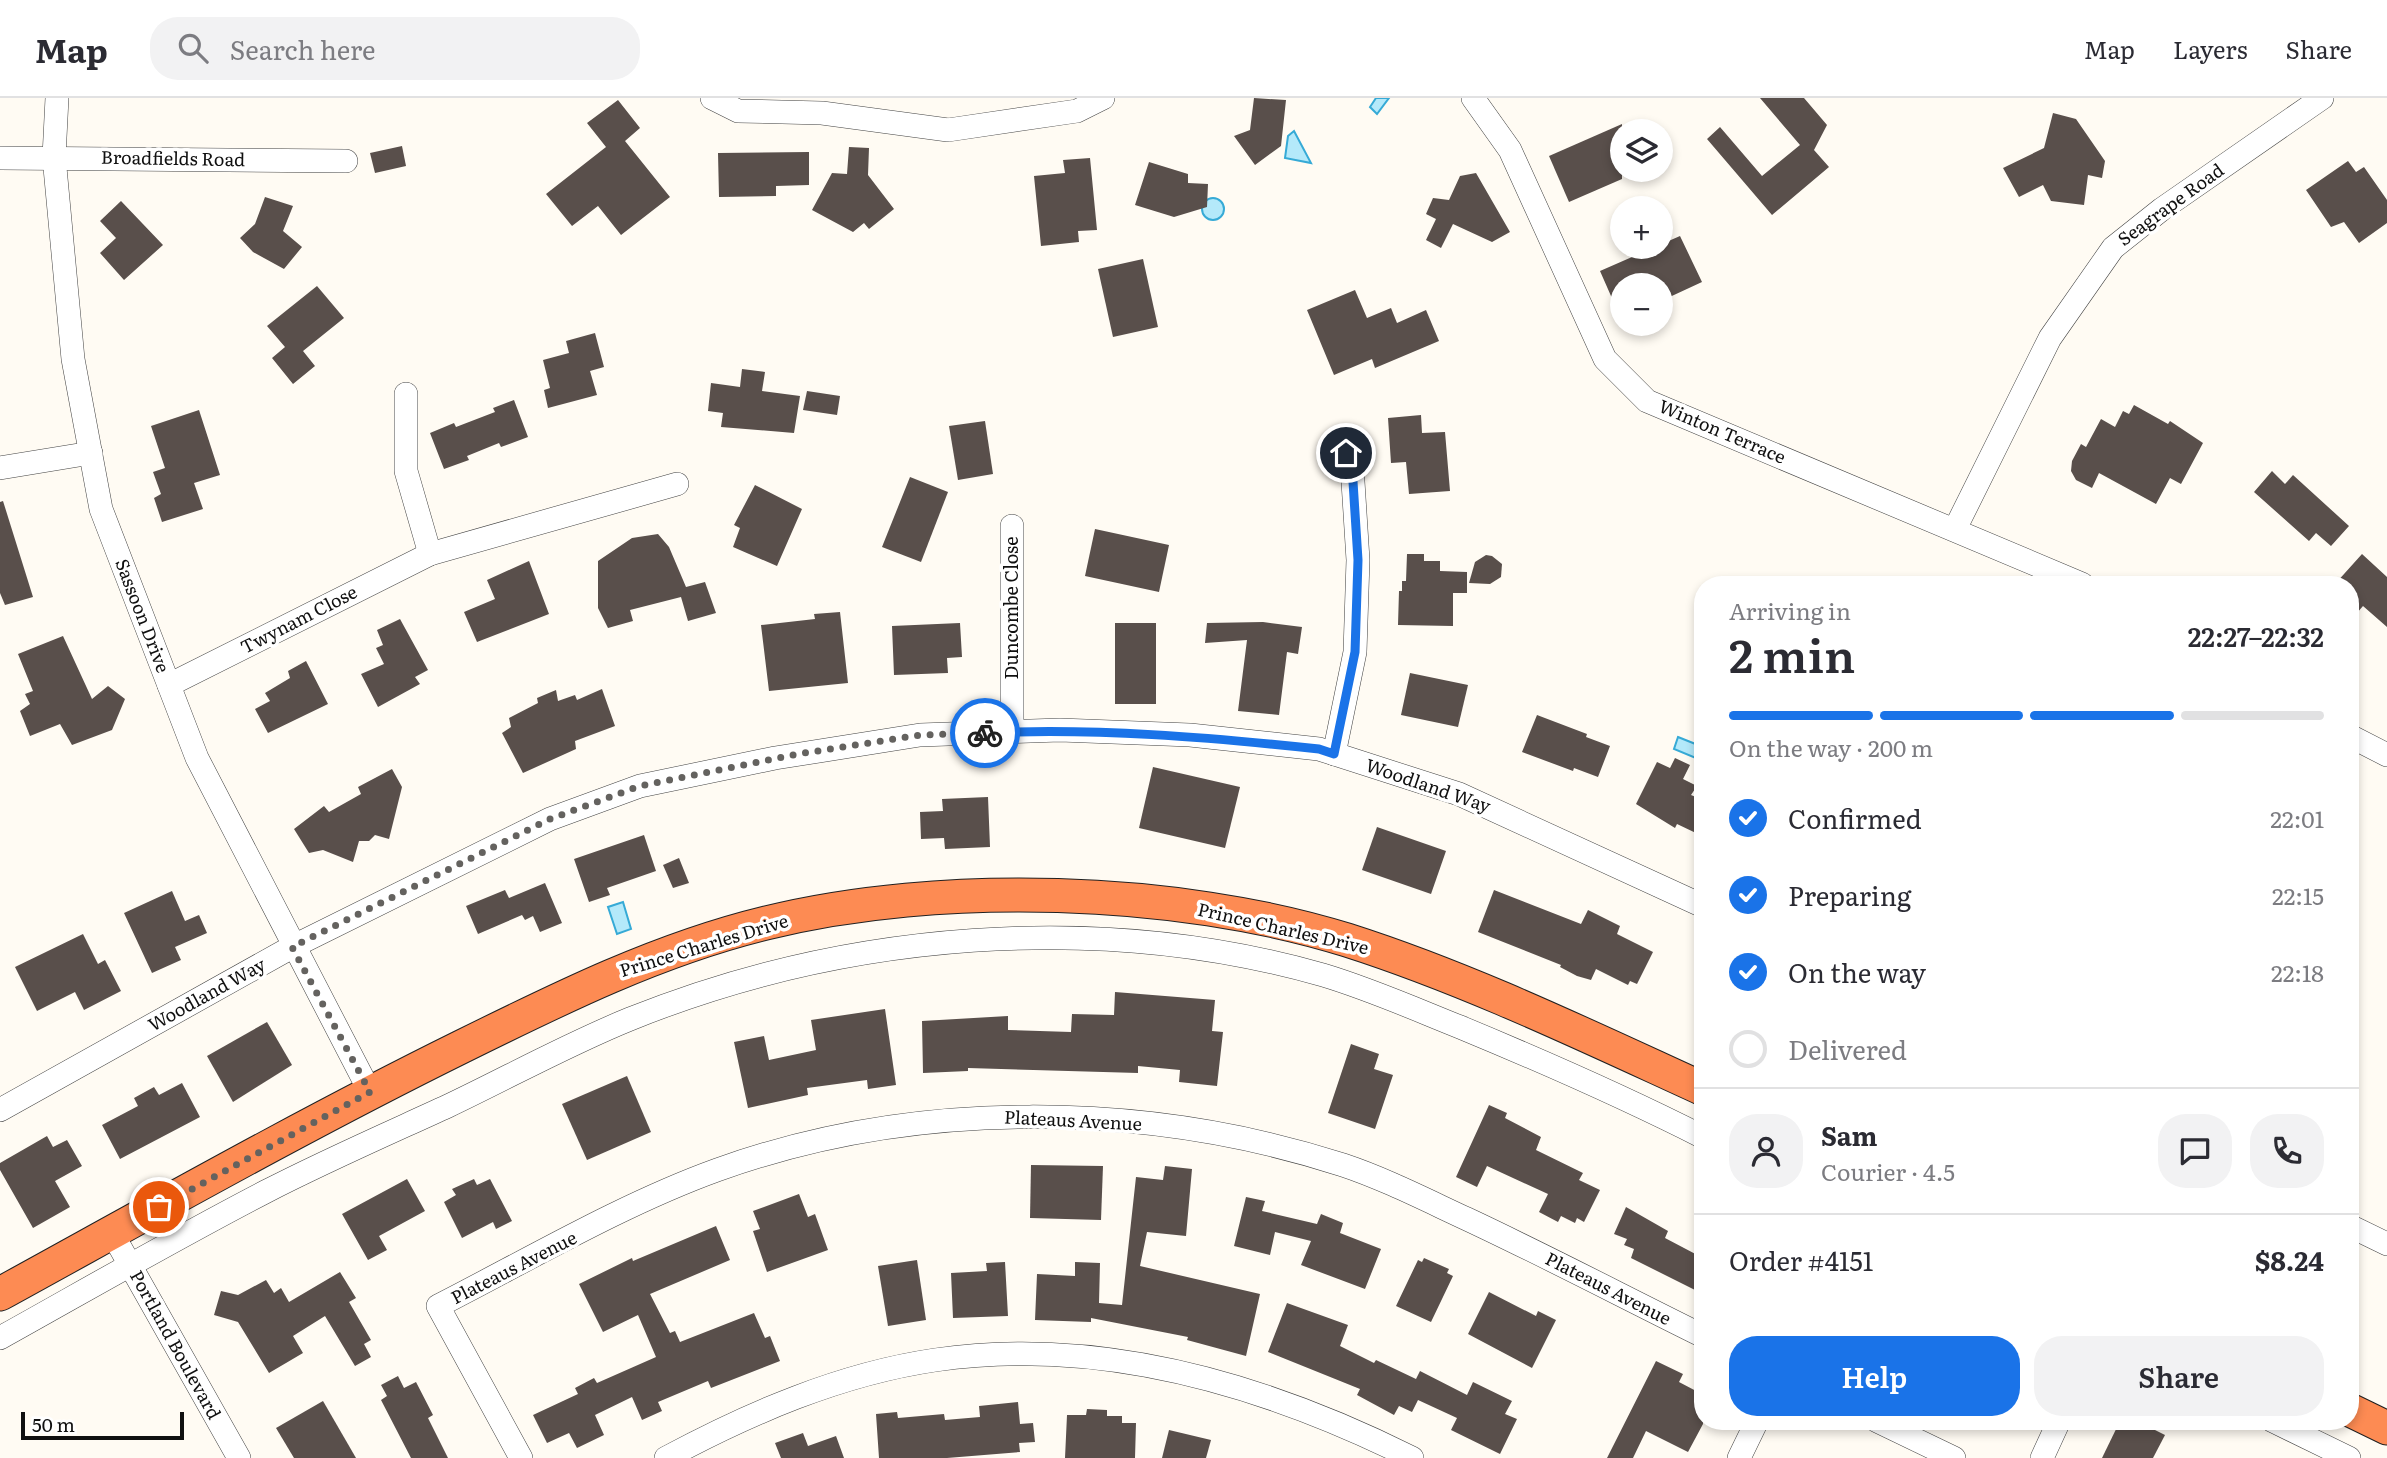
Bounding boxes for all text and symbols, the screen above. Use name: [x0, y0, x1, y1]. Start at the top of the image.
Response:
search box: [150, 17, 640, 80]
text: Map: [35, 24, 108, 73]
icon: search: [174, 29, 212, 67]
text: Search here: [230, 29, 376, 68]
text: Map: [2084, 31, 2135, 66]
text: Layers: [2173, 31, 2247, 66]
text: Share: [2285, 31, 2352, 66]
map controls: [1610, 119, 1673, 336]
button: layers: [1610, 119, 1673, 182]
street label: Broadfields Road: [101, 143, 245, 172]
street label: Seagrape Road: [2111, 156, 2229, 252]
button: +: [1610, 196, 1673, 259]
button: −: [1610, 273, 1673, 336]
street label: Winton Terrace: [1655, 392, 1790, 470]
pin: [1316, 423, 1376, 483]
icon: home: [1327, 434, 1365, 472]
street label: Duncombe Close: [997, 536, 1024, 680]
street label: Sassoon Drive: [109, 555, 178, 676]
street label: Twynam Close: [235, 578, 361, 660]
text: Arriving in: [1729, 593, 1851, 627]
text: 22:27–22:32: [2188, 616, 2324, 655]
text: 2 min: [1729, 619, 1855, 687]
courier: [950, 698, 1020, 768]
icon: bike: [966, 714, 1004, 752]
text: On the way · 200 m: [1729, 730, 1933, 764]
street label: Woodland Way: [1362, 751, 1495, 819]
text: Confirmed: [1788, 798, 1922, 837]
icon: check: [1729, 799, 1767, 837]
text: 22:01: [2270, 801, 2324, 835]
text: Preparing: [1788, 875, 1911, 914]
icon: check: [1729, 876, 1767, 914]
text: 22:15: [2272, 878, 2324, 912]
street label: Prince Charles Drive: [1195, 895, 1372, 960]
street label: Prince Charles Drive: [616, 906, 791, 983]
street label: Woodland Way: [143, 950, 270, 1037]
text: On the way: [1788, 952, 1926, 991]
icon: check: [1729, 953, 1767, 991]
text: 22:18: [2271, 955, 2324, 989]
text: Delivered: [1788, 1029, 1907, 1068]
street label: Plateaus Avenue: [1003, 1102, 1143, 1137]
button: person: [1729, 1114, 1803, 1188]
button: chat: [2158, 1114, 2232, 1188]
button: phone: [2250, 1114, 2324, 1188]
text: Sam: [1821, 1115, 1877, 1154]
text: Courier · 4.5: [1821, 1154, 1955, 1188]
pin: [129, 1177, 189, 1237]
icon: bag: [140, 1188, 178, 1226]
street label: Plateaus Avenue: [446, 1223, 581, 1310]
text: Order #4151: [1729, 1240, 1873, 1279]
text: $8.24: [2255, 1240, 2324, 1279]
street label: Plateaus Avenue: [1541, 1244, 1676, 1331]
street label: Portland Boulevard: [124, 1265, 229, 1424]
button: Help: [1729, 1336, 2020, 1416]
button: Share: [2034, 1336, 2324, 1416]
scale bar: [21, 1409, 184, 1441]
text: 50 m: [32, 1410, 75, 1438]

